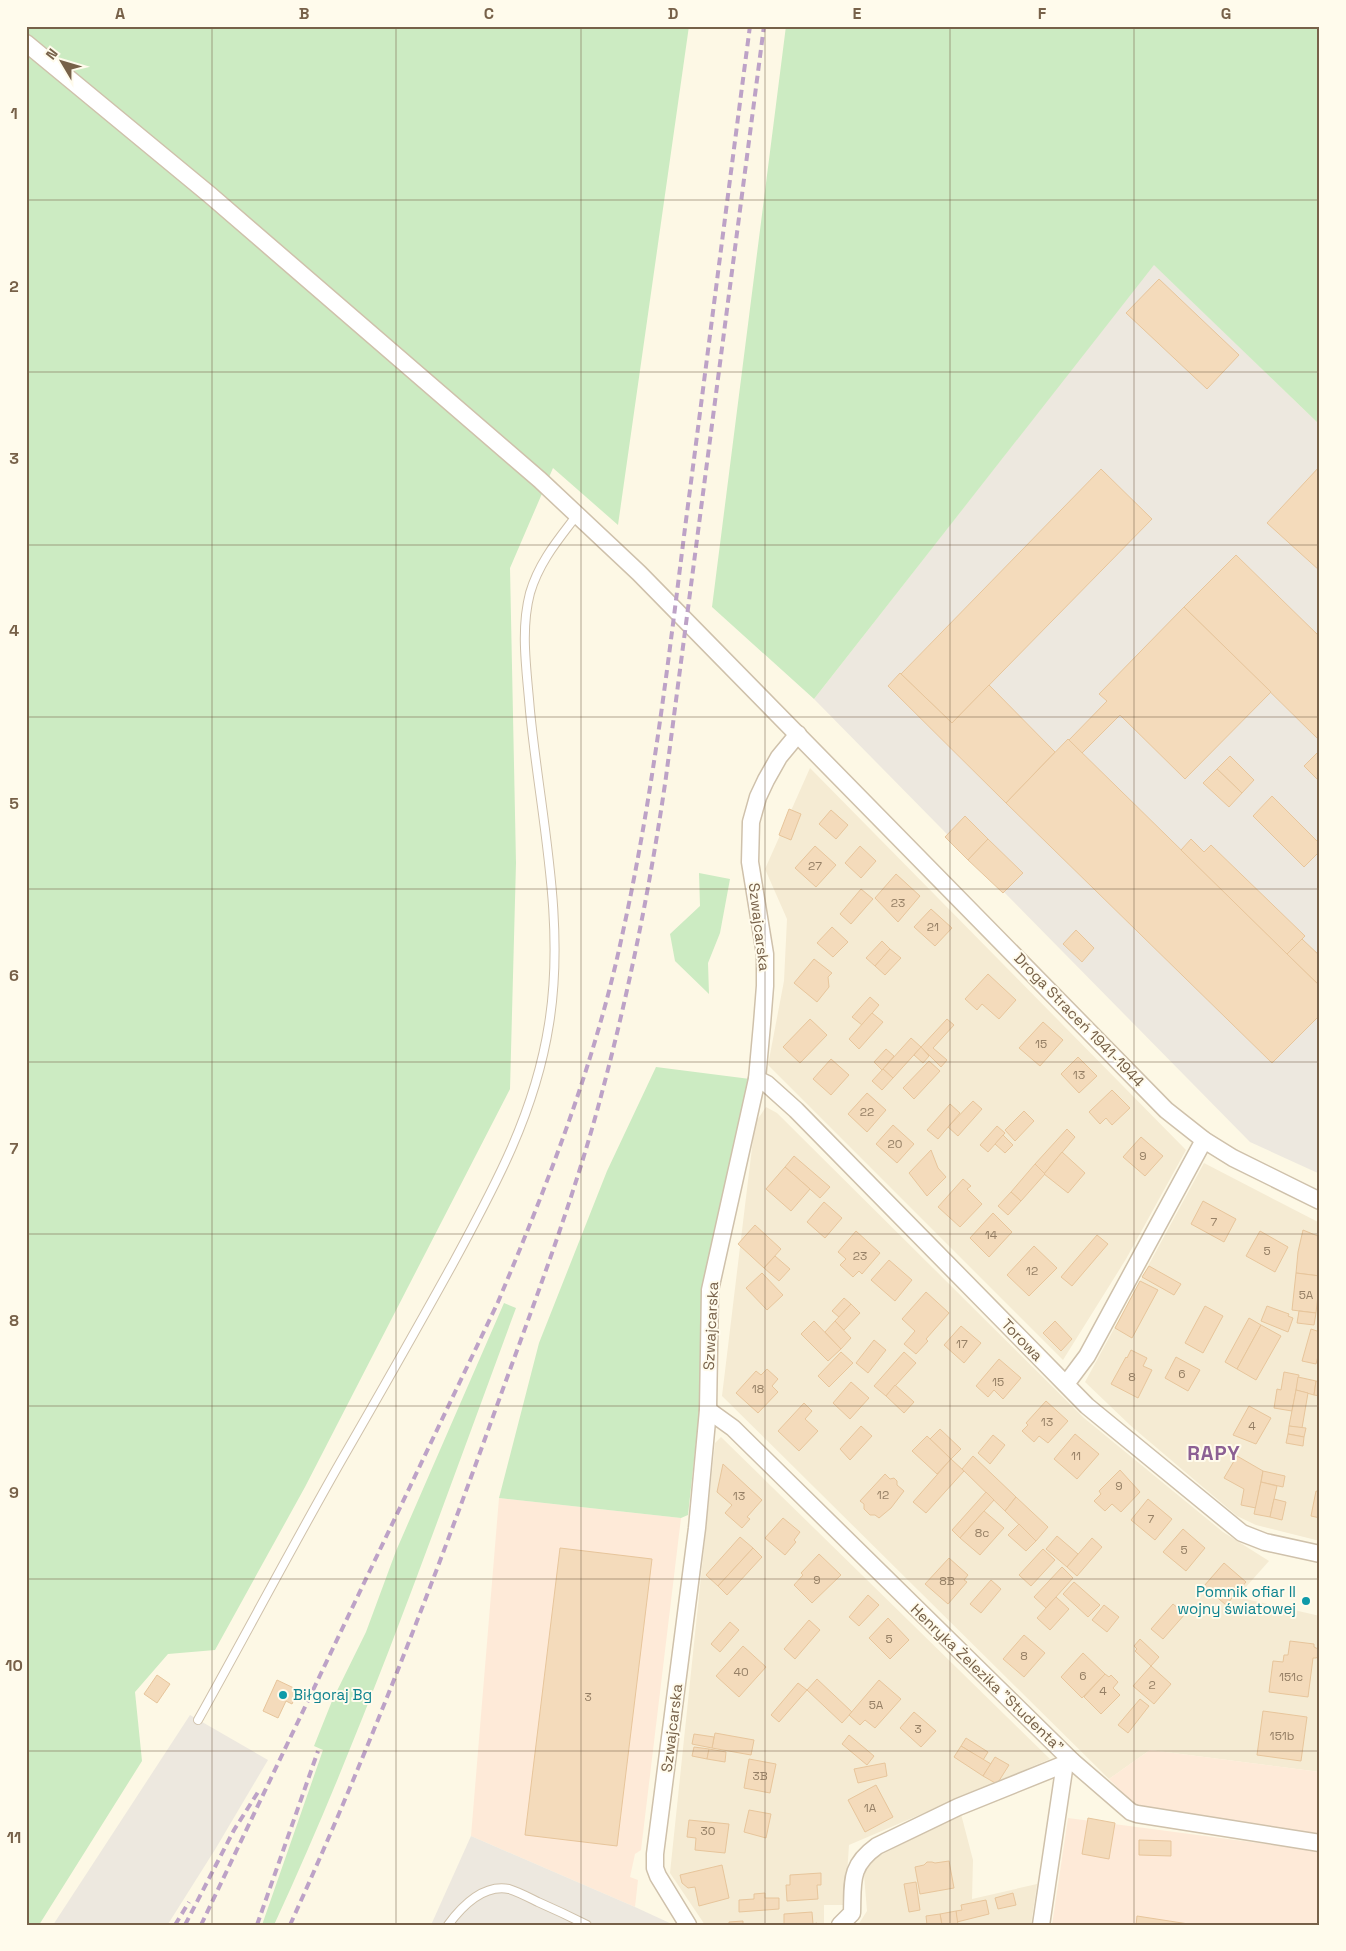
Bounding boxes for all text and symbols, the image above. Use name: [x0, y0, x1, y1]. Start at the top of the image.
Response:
text: A: [115, 3, 125, 24]
text: B: [299, 3, 309, 24]
text: C: [484, 3, 494, 24]
text: D: [668, 3, 678, 24]
text: E: [853, 3, 862, 24]
text: F: [1038, 3, 1047, 24]
text: G: [1221, 3, 1231, 24]
north arrow: [38, 38, 88, 88]
text: N: [42, 45, 62, 63]
text: 1: [10, 103, 18, 124]
text: 2: [9, 276, 19, 297]
text: 3: [9, 448, 19, 469]
text: 4: [9, 620, 19, 641]
text: 5: [9, 793, 19, 814]
house number: 27: [808, 858, 822, 874]
street label: Szwajcarska: [745, 882, 774, 973]
house number: 23: [891, 895, 905, 911]
house number: 21: [927, 919, 939, 935]
street label: Droga Straceń 1941-1944: [1010, 949, 1148, 1091]
text: 6: [9, 965, 19, 986]
house number: 15: [1035, 1036, 1047, 1052]
house number: 13: [1073, 1067, 1085, 1083]
house number: 22: [860, 1104, 874, 1120]
house number: 20: [888, 1136, 902, 1152]
text: 7: [10, 1138, 19, 1159]
house number: 9: [1139, 1148, 1147, 1164]
house number: 7: [1211, 1214, 1218, 1230]
house number: 14: [985, 1227, 998, 1243]
house number: 5: [1263, 1243, 1271, 1259]
house number: 23: [853, 1248, 867, 1264]
house number: 12: [1026, 1263, 1038, 1279]
street label: Szwajcarska: [699, 1281, 722, 1371]
house number: 5A: [1299, 1287, 1314, 1303]
text: 8: [9, 1310, 19, 1331]
street label: Torowa: [998, 1314, 1047, 1365]
house number: 17: [956, 1336, 968, 1352]
house number: 6: [1178, 1366, 1186, 1382]
house number: 8: [1128, 1369, 1136, 1385]
house number: 15: [992, 1374, 1004, 1390]
house number: 18: [752, 1381, 764, 1397]
house number: 13: [1041, 1414, 1053, 1430]
house number: 4: [1248, 1418, 1256, 1434]
district label: RAPY: [1187, 1440, 1241, 1466]
house number: 11: [1071, 1448, 1081, 1464]
house number: 9: [1115, 1478, 1123, 1494]
text: 9: [9, 1482, 19, 1503]
house number: 12: [877, 1487, 889, 1503]
house number: 13: [733, 1488, 745, 1504]
house number: 7: [1148, 1511, 1155, 1527]
house number: 8c: [975, 1525, 989, 1541]
house number: 5: [1180, 1542, 1188, 1558]
house number: 9: [813, 1572, 821, 1588]
house number: 8B: [939, 1573, 955, 1589]
place label: Pomnik ofiar II wojny światowej: [1177, 1582, 1296, 1618]
marker: Pomnik ofiar II wojny światowej: [1300, 1595, 1312, 1607]
street label: Henryka Żelezika "Studenta": [907, 1600, 1068, 1756]
house number: 5: [885, 1631, 893, 1647]
house number: 8: [1020, 1648, 1028, 1664]
text: 10: [5, 1655, 23, 1676]
house number: 40: [733, 1664, 749, 1680]
house number: 6: [1079, 1668, 1087, 1684]
house number: 151c: [1279, 1669, 1303, 1685]
house number: 2: [1148, 1677, 1156, 1693]
street label: Szwajcarska: [657, 1682, 686, 1773]
house number: 4: [1099, 1683, 1107, 1699]
place label: Biłgoraj Bg: [293, 1685, 372, 1704]
marker: Biłgoraj Bg: [277, 1689, 289, 1701]
house number: 3: [584, 1689, 592, 1705]
house number: 5A: [869, 1697, 884, 1713]
house number: 3: [914, 1721, 922, 1737]
house number: 151b: [1270, 1728, 1295, 1744]
house number: 3B: [752, 1768, 768, 1784]
house number: 1A: [864, 1800, 877, 1816]
house number: 30: [701, 1823, 715, 1839]
text: 11: [7, 1827, 21, 1848]

